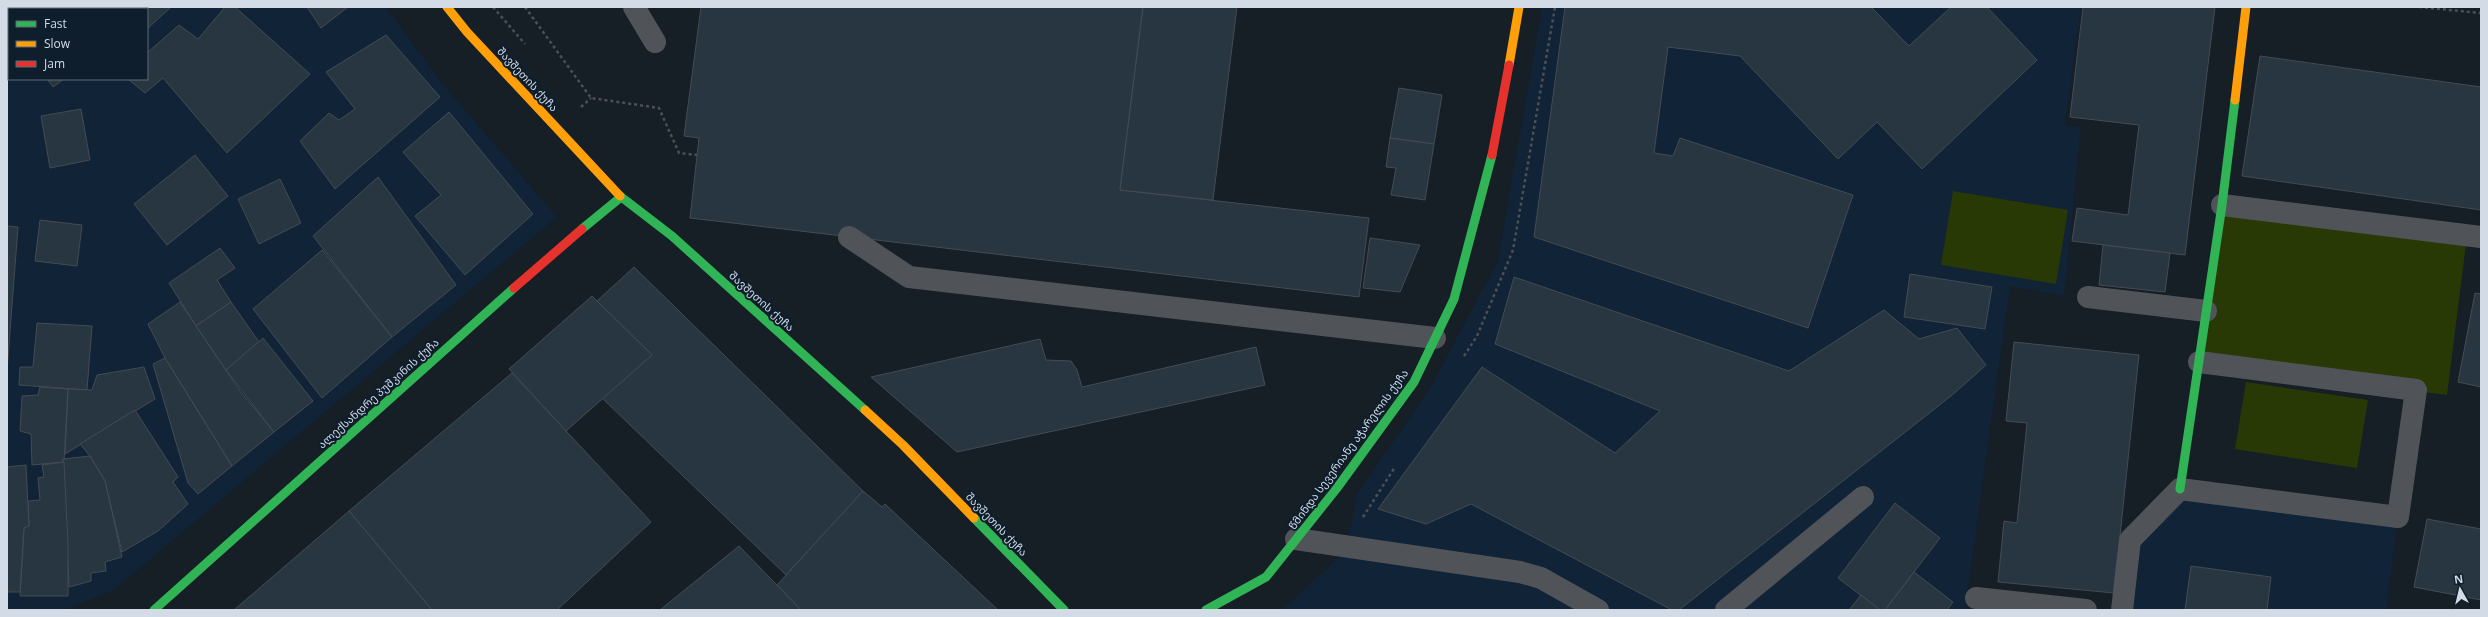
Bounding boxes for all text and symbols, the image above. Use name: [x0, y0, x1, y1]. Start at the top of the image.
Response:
legend: [8, 8, 148, 80]
text: Fast: [44, 15, 67, 32]
text: Slow: [44, 35, 71, 52]
street label: შავშეთის ქუჩა: [494, 44, 562, 114]
text: Jam: [43, 55, 65, 72]
street label: შავშეთის ქუჩა: [726, 268, 798, 334]
street label: ალექსანდრე პუშკინის ქუჩა: [314, 334, 442, 452]
street label: წმინდა სევერიანე აჭარელის ქუჩა: [1285, 366, 1411, 532]
street label: შავშეთის ქუჩა: [963, 489, 1031, 559]
north arrow: [2440, 569, 2480, 609]
text: N: [2453, 571, 2464, 587]

